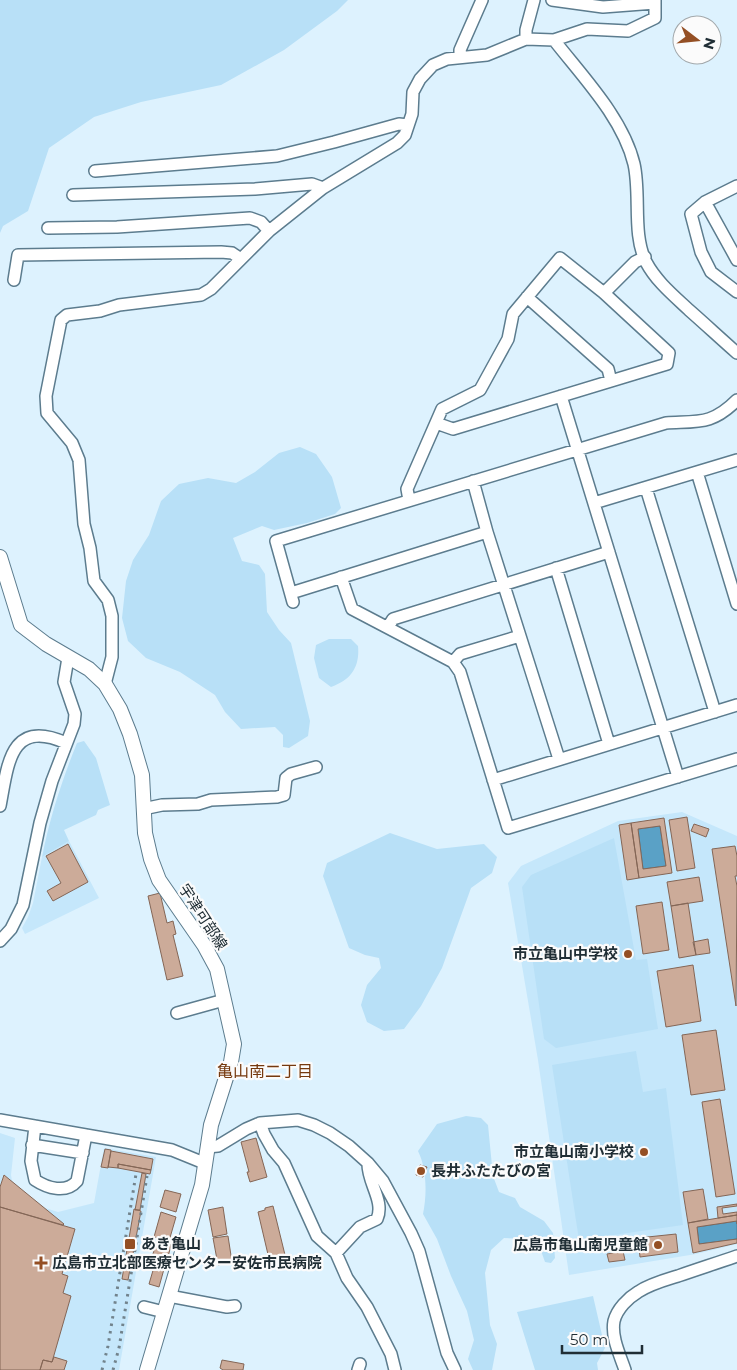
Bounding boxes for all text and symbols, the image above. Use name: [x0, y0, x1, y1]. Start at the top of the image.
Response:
north arrow: [672, 15, 722, 65]
text: N: [699, 36, 720, 52]
street label: 宇津可部線: [175, 880, 232, 953]
place label: 市立亀山中学校: [513, 944, 618, 963]
marker: 市立亀山中学校: [622, 948, 634, 960]
district label: 亀山南二丁目: [217, 1062, 313, 1081]
place label: 市立亀山南小学校: [514, 1142, 634, 1161]
marker: 市立亀山南小学校: [638, 1146, 650, 1158]
place label: 長井ふたたびの宮: [431, 1161, 551, 1180]
marker: 長井ふたたびの宮: [415, 1165, 427, 1177]
place label: あき亀山: [141, 1234, 201, 1253]
place label: 広島市亀山南児童館: [513, 1235, 648, 1254]
marker: あき亀山: [123, 1237, 137, 1251]
marker: 広島市亀山南児童館: [652, 1239, 664, 1251]
place label: 広島市立北部医療センター安佐市民病院: [52, 1253, 322, 1272]
marker: 広島市立北部医療センター安佐市民病院: [34, 1256, 48, 1270]
scale bar: [562, 1322, 642, 1354]
text: 50 m: [570, 1330, 608, 1349]

